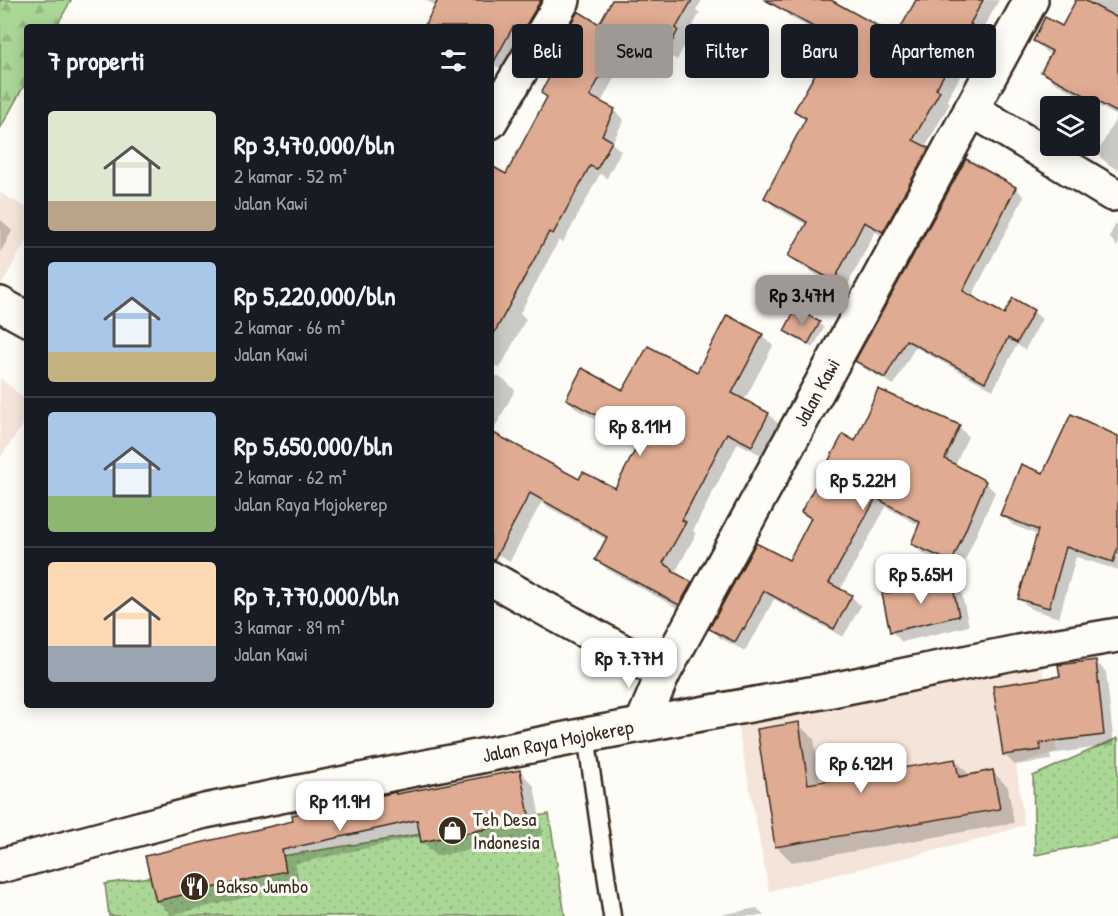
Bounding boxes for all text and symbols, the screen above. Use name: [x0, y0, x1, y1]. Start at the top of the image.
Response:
chip: Beli: [512, 24, 583, 78]
chip: Sewa: [595, 24, 673, 78]
chip: Filter: [685, 24, 769, 78]
chip: Baru: [781, 24, 858, 78]
chip: Apartemen: [870, 24, 996, 78]
text: 7 properti: [48, 43, 145, 78]
icon: filters: [437, 44, 470, 77]
map controls: [1040, 96, 1100, 156]
button: layers: [1040, 96, 1100, 156]
text: Rp 3,470,000/bln: [234, 127, 395, 162]
icon: home: [96, 135, 168, 207]
text: 2 kamar · 52 m²: [234, 162, 347, 189]
text: Jalan Kawi: [234, 189, 308, 216]
pin: Rp 3.47M: [740, 275, 864, 326]
text: Rp 5,220,000/bln: [234, 278, 396, 313]
text: Rp 3.47M: [770, 281, 834, 308]
icon: home: [96, 286, 168, 358]
text: 2 kamar · 66 m²: [234, 313, 345, 340]
text: Jalan Kawi: [234, 340, 308, 367]
street label: Jalan Kawi: [787, 353, 846, 431]
pin: Rp 8.11M: [578, 406, 702, 457]
text: Rp 8.11M: [609, 412, 671, 439]
text: Rp 5,650,000/bln: [234, 428, 393, 463]
icon: home: [96, 436, 168, 508]
pin: Rp 5.22M: [801, 460, 925, 511]
text: 2 kamar · 62 m²: [234, 463, 347, 490]
text: Rp 5.22M: [830, 466, 896, 493]
text: Jalan Raya Mojokerep: [234, 490, 387, 517]
pin: Rp 5.65M: [859, 554, 983, 605]
text: Rp 5.65M: [889, 560, 953, 587]
text: Rp 7,770,000/bln: [234, 578, 399, 613]
icon: home: [96, 586, 168, 658]
text: 3 kamar · 89 m²: [234, 613, 345, 640]
pin: Rp 7.77M: [567, 638, 691, 689]
text: Jalan Kawi: [234, 640, 308, 667]
text: Rp 7.77M: [595, 644, 663, 671]
street label: Jalan Raya Mojokerep: [480, 713, 636, 768]
pin: Rp 6.92M: [799, 743, 923, 794]
text: Rp 6.92M: [829, 749, 893, 776]
pin: Rp 11.9M: [278, 781, 402, 832]
text: Rp 11.9M: [310, 787, 370, 814]
place label: Teh Desa Indonesia: [473, 805, 540, 855]
shop icon: Teh Desa Indonesia: [436, 814, 468, 846]
restaurant icon: Bakso Jumbo: [179, 870, 211, 902]
place label: Bakso Jumbo: [216, 872, 308, 899]

